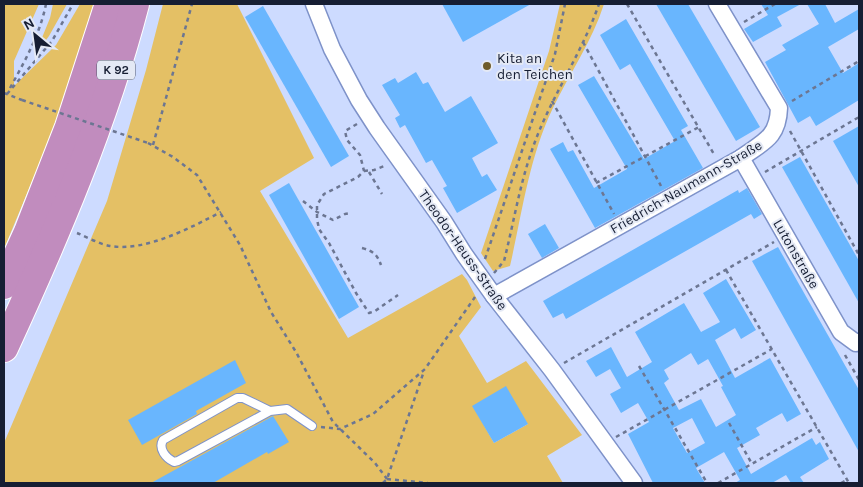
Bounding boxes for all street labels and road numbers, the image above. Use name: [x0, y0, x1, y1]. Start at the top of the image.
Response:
road number: K 92: [97, 60, 135, 80]
street label: Friedrich-Naumann-Straße: [607, 137, 765, 237]
street label: Theodor-Heuss-Straße: [415, 187, 511, 313]
street label: Lutonstraße: [769, 216, 823, 292]

